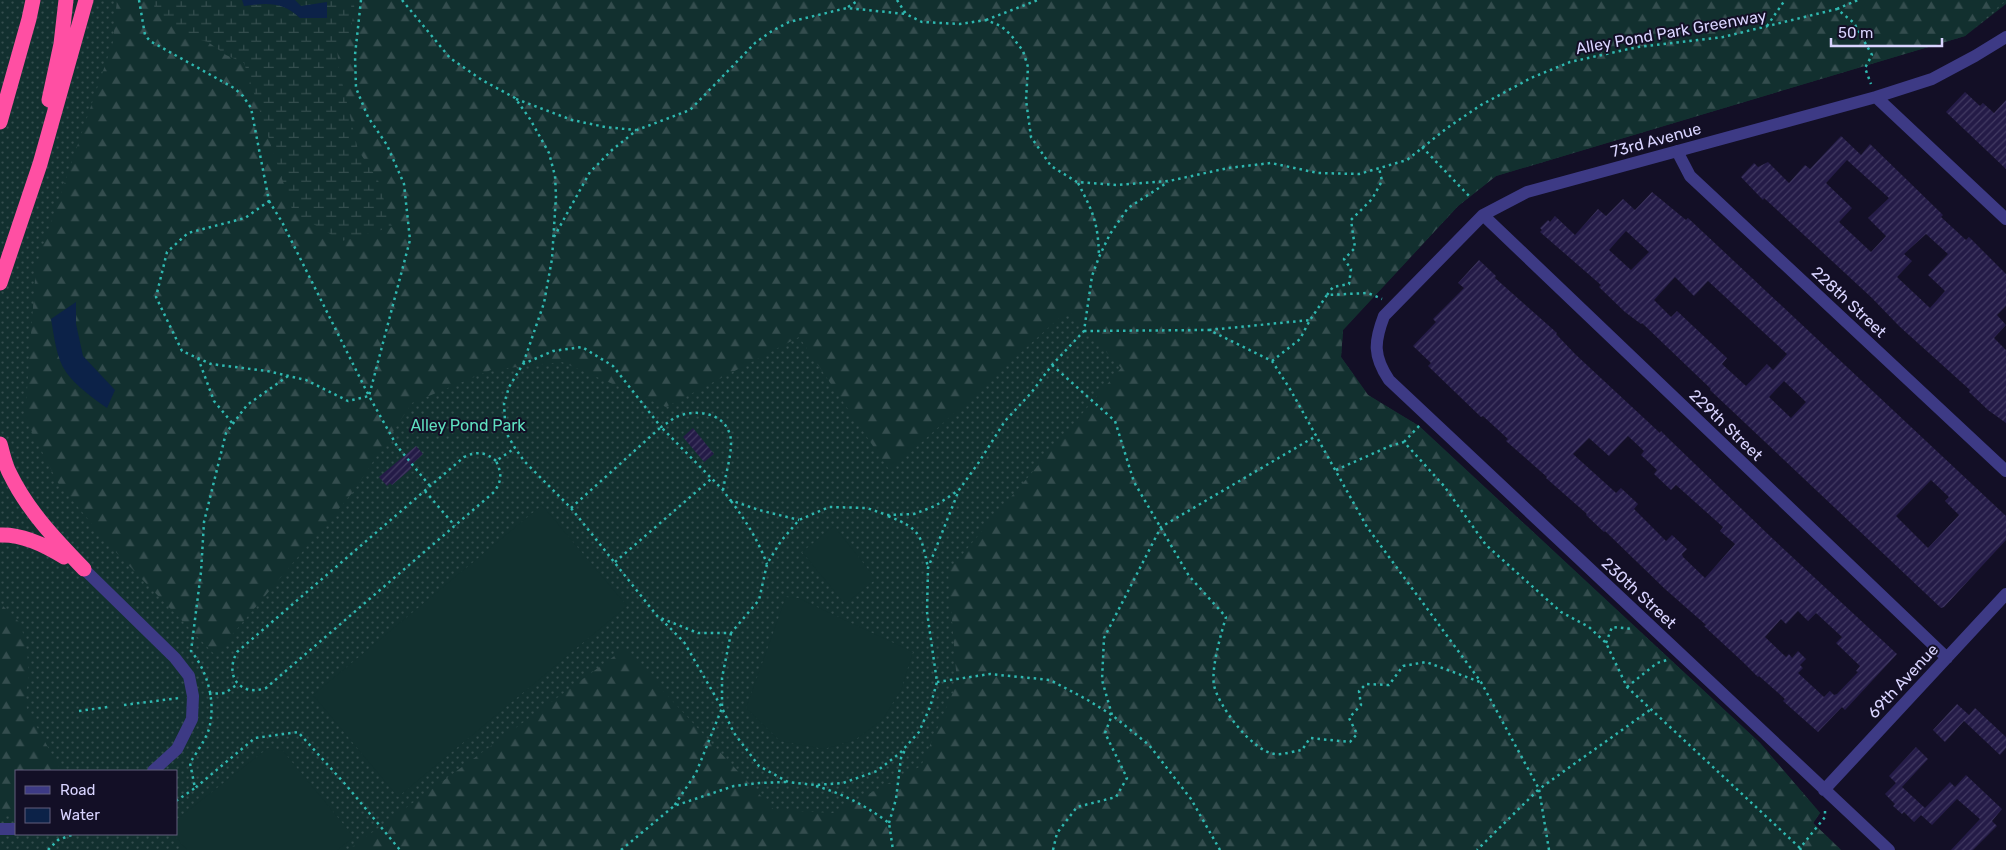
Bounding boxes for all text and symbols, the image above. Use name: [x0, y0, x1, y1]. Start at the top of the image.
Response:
street label: Alley Pond Park Greenway: [1574, 6, 1768, 58]
scale bar: [1831, 15, 1942, 47]
text: 50 m: [1838, 24, 1873, 42]
street label: 73rd Avenue: [1609, 119, 1703, 161]
street label: 228th Street: [1808, 263, 1890, 341]
street label: 229th Street: [1685, 385, 1767, 465]
park label: Alley Pond Park: [410, 416, 526, 435]
street label: 230th Street: [1598, 554, 1680, 632]
street label: 69th Avenue: [1864, 640, 1942, 722]
legend: [15, 770, 178, 835]
text: Road: [60, 781, 96, 799]
text: Water: [60, 806, 100, 824]

